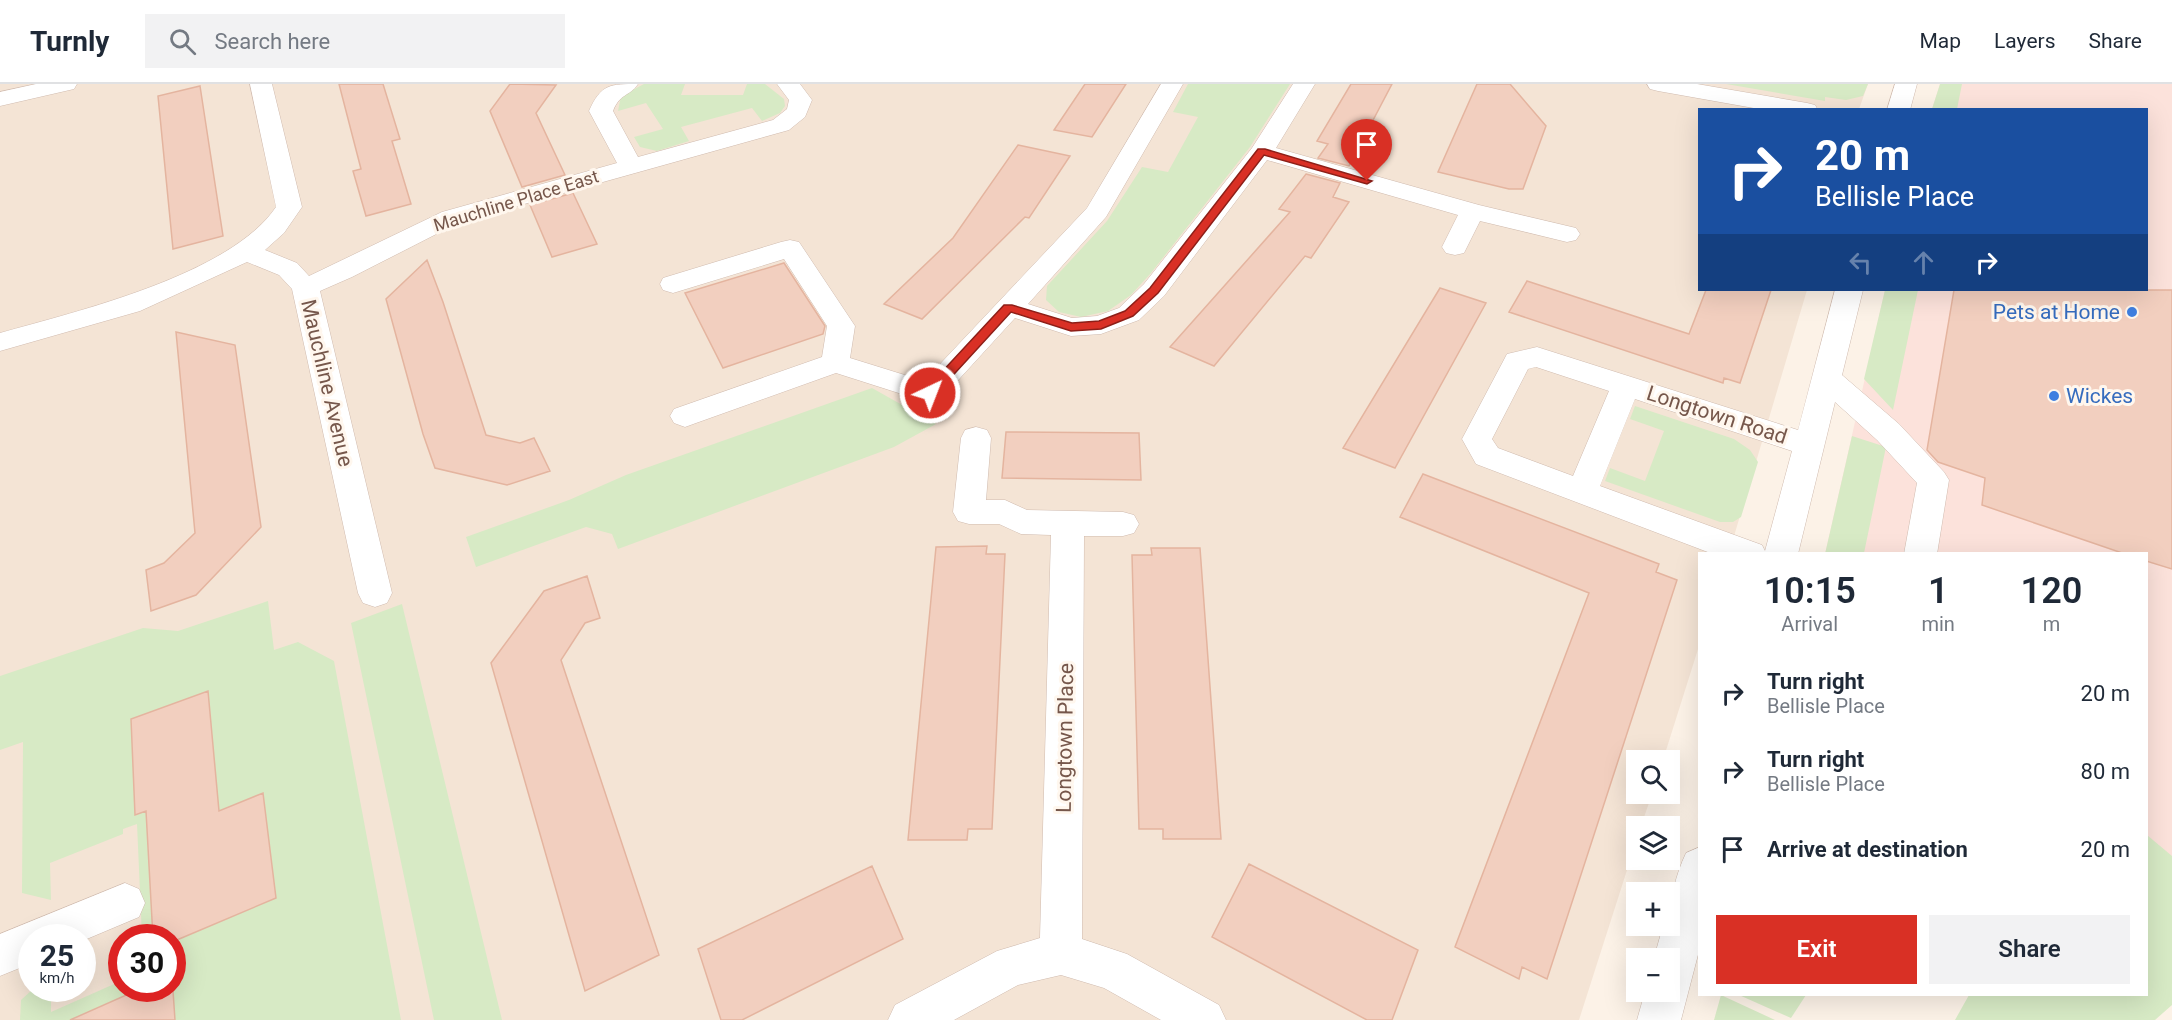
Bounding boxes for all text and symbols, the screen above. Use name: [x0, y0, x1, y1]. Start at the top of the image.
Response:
search box: [145, 14, 565, 68]
text: Turnly: [30, 25, 109, 58]
icon: search: [166, 25, 199, 58]
text: Search here: [214, 29, 330, 54]
text: Map: [1919, 29, 1961, 53]
text: Layers: [1994, 29, 2055, 53]
text: Share: [2088, 29, 2142, 53]
pin: [1341, 119, 1392, 181]
icon: arrive: [1350, 128, 1383, 161]
text: 20 m: [1815, 131, 1910, 180]
icon: right: [1716, 132, 1794, 210]
street label: Mauchline Place East: [431, 165, 601, 236]
text: Bellisle Place: [1815, 181, 1974, 213]
icon: left: [1844, 246, 1877, 279]
icon: ahead: [1907, 246, 1940, 279]
icon: right: [1970, 246, 2003, 279]
street label: Mauchline Avenue: [296, 297, 358, 469]
place label: Pets at Home: [1993, 300, 2120, 324]
marker: Pets at Home: [2125, 305, 2139, 319]
position arrow: [898, 361, 962, 425]
street label: Longtown Road: [1644, 381, 1790, 449]
place label: Wickes: [2066, 384, 2133, 408]
marker: Wickes: [2047, 389, 2061, 403]
text: 10:15: [1764, 570, 1856, 612]
text: 1: [1928, 570, 1948, 612]
text: 120: [2021, 570, 2082, 612]
text: Arrival: [1781, 612, 1838, 636]
text: min: [1921, 612, 1955, 636]
text: m: [2043, 612, 2060, 636]
street label: Longtown Place: [1052, 663, 1078, 813]
text: Turn right: [1767, 669, 1864, 694]
icon: right: [1716, 677, 1749, 710]
text: 20 m: [2081, 681, 2130, 706]
text: Bellisle Place: [1767, 694, 1885, 718]
text: Turn right: [1767, 747, 1864, 772]
map controls: [1626, 750, 1680, 1002]
button: search: [1626, 750, 1680, 804]
icon: right: [1716, 755, 1749, 788]
text: 80 m: [2081, 759, 2130, 784]
text: Bellisle Place: [1767, 772, 1885, 796]
button: layers: [1626, 816, 1680, 870]
icon: arrive: [1716, 833, 1749, 866]
text: Arrive at destination: [1767, 837, 1968, 862]
text: 20 m: [2081, 837, 2130, 862]
button: +: [1626, 882, 1680, 936]
button: Exit: [1716, 915, 1917, 984]
button: Share: [1929, 915, 2130, 984]
speed limit sign: 30: [108, 924, 186, 1002]
text: 25: [40, 938, 74, 973]
button: −: [1626, 948, 1680, 1002]
text: km/h: [39, 969, 75, 987]

